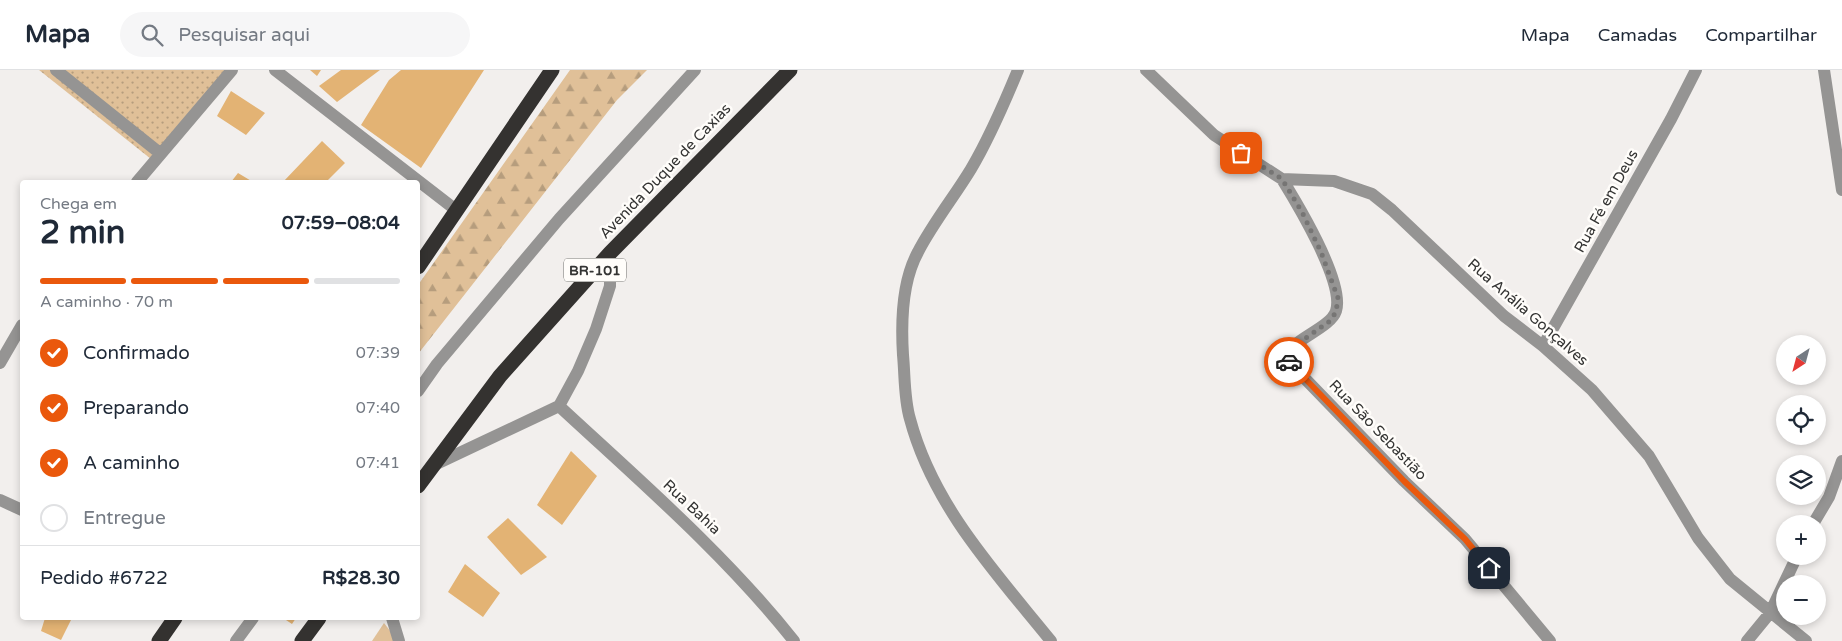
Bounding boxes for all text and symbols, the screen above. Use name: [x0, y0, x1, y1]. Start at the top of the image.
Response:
search box: [120, 12, 470, 57]
text: Mapa: [25, 20, 90, 49]
icon: search: [138, 21, 166, 49]
text: Pesquisar aqui: [178, 24, 310, 46]
text: Mapa: [1521, 24, 1570, 46]
text: Camadas: [1598, 24, 1677, 46]
text: Compartilhar: [1705, 24, 1817, 46]
street label: Avenida Duque de Caxias: [596, 100, 734, 242]
pin: [1220, 132, 1262, 174]
icon: bag: [1227, 139, 1255, 167]
street label: Rua Fé em Deus: [1570, 146, 1642, 256]
text: Chega em: [40, 194, 117, 214]
text: 07:59–08:04: [282, 212, 400, 234]
text: 2 min: [40, 214, 125, 252]
street label: Rua Anália Gonçalves: [1464, 255, 1592, 369]
road number: BR-101: [564, 258, 626, 282]
text: A caminho · 70 m: [40, 292, 173, 312]
north arrow: [1776, 335, 1826, 385]
map controls: [1776, 335, 1826, 625]
courier: [1264, 337, 1314, 387]
icon: check: [40, 339, 68, 367]
text: Confirmado: [83, 342, 190, 364]
text: 07:39: [356, 343, 400, 363]
icon: car: [1275, 348, 1303, 376]
street label: Rua São Sebastião: [1325, 376, 1431, 484]
icon: check: [40, 394, 68, 422]
button: locate: [1776, 395, 1826, 445]
text: Preparando: [83, 397, 189, 419]
text: 07:40: [356, 398, 400, 418]
icon: check: [40, 449, 68, 477]
text: A caminho: [83, 452, 180, 474]
text: 07:41: [356, 453, 400, 473]
button: layers: [1776, 455, 1826, 505]
street label: Rua Bahia: [659, 476, 725, 538]
text: Entregue: [83, 507, 166, 529]
button: +: [1776, 515, 1826, 565]
pin: [1468, 547, 1510, 589]
icon: home: [1475, 554, 1503, 582]
text: Pedido #6722: [40, 567, 168, 589]
text: R$28.30: [322, 567, 400, 589]
button: −: [1776, 575, 1826, 625]

